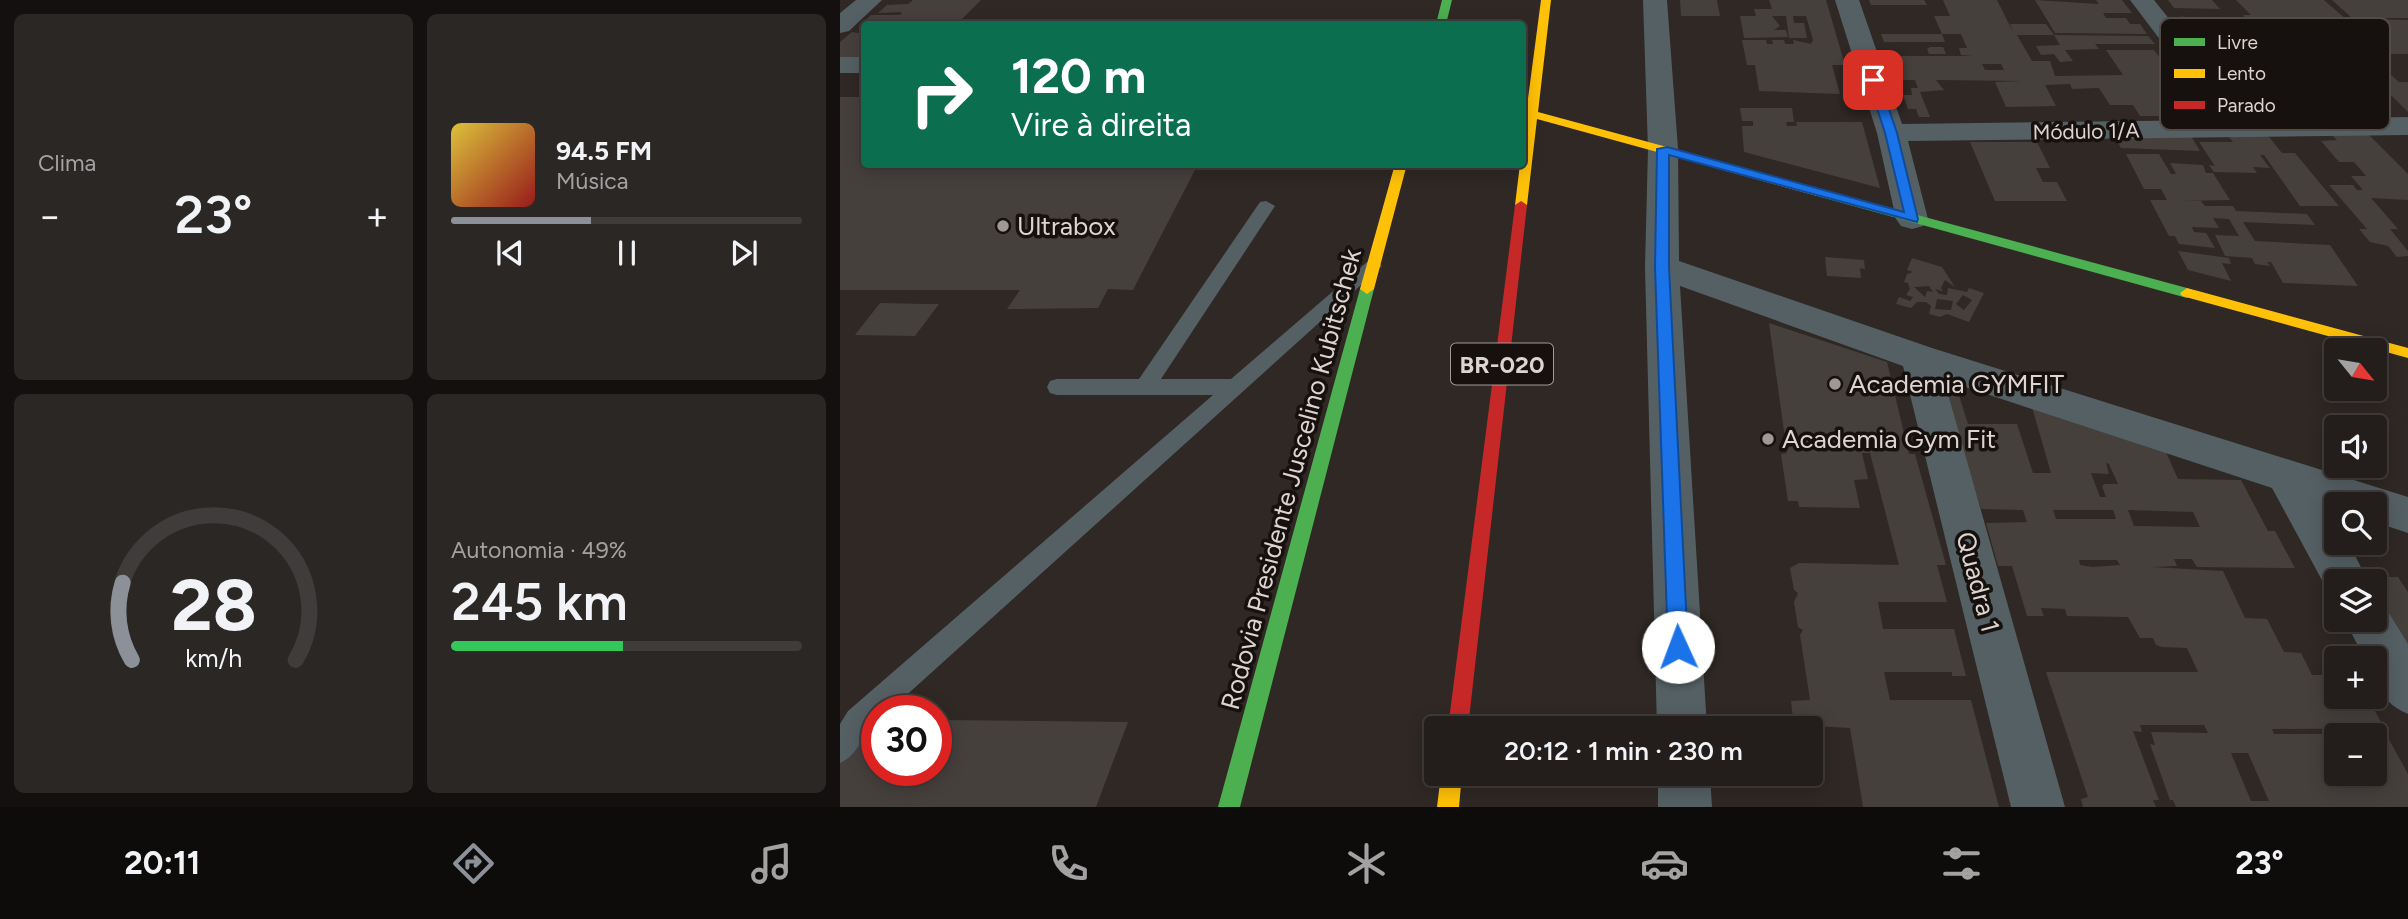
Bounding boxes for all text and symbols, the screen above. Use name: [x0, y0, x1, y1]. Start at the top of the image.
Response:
legend: [2160, 18, 2390, 130]
text: Livre: [2217, 31, 2258, 54]
text: 120 m: [1011, 46, 1146, 105]
icon: right: [896, 49, 987, 140]
pin: [1843, 50, 1903, 110]
icon: arrive: [1854, 61, 1892, 99]
text: Lento: [2217, 62, 2266, 85]
text: Parado: [2217, 94, 2276, 117]
text: Vire à direita: [1011, 106, 1191, 144]
street label: Módulo 1/A: [2032, 118, 2140, 144]
text: 94.5 FM: [556, 135, 652, 167]
text: Clima: [38, 149, 96, 177]
text: Música: [556, 167, 629, 195]
text: 23°: [175, 184, 252, 246]
text: −: [38, 193, 62, 239]
text: +: [365, 193, 389, 239]
place label: Ultrabox: [1017, 210, 1116, 242]
marker: Ultrabox: [995, 218, 1011, 234]
icon: previous: [491, 234, 529, 272]
icon: pause: [608, 234, 646, 272]
icon: next: [725, 234, 763, 272]
street label: Rodovia Presidente Juscelino Kubitschek: [1214, 245, 1368, 713]
north arrow: [2324, 338, 2387, 401]
map controls: [2324, 338, 2387, 786]
road number: BR-020: [1451, 344, 1553, 384]
place label: Academia GYMFIT: [1849, 368, 2065, 400]
marker: Academia GYMFIT: [1827, 376, 1843, 392]
button: sound: [2324, 415, 2387, 478]
place label: Academia Gym Fit: [1782, 423, 1996, 455]
marker: Academia Gym Fit: [1760, 431, 1776, 447]
button: search: [2324, 492, 2387, 555]
street label: Quadra 1: [1949, 528, 2007, 636]
text: Autonomia · 49%: [451, 536, 627, 564]
text: 28: [170, 561, 257, 648]
button: layers: [2324, 569, 2387, 632]
text: 245 km: [451, 571, 628, 633]
position arrow: [1641, 610, 1715, 684]
text: km/h: [185, 642, 242, 672]
button: +: [2324, 646, 2387, 709]
speed limit sign: 30: [861, 695, 952, 786]
button: −: [2324, 723, 2387, 786]
text: 20:12 · 1 min · 230 m: [1504, 735, 1743, 767]
icon: directions: [449, 839, 498, 888]
icon: music: [747, 839, 796, 888]
icon: phone: [1044, 839, 1093, 888]
icon: climate: [1342, 839, 1391, 888]
icon: car: [1640, 839, 1689, 888]
icon: filters: [1937, 839, 1986, 888]
text: 20:11: [124, 844, 200, 882]
text: 23°: [2235, 844, 2284, 882]

